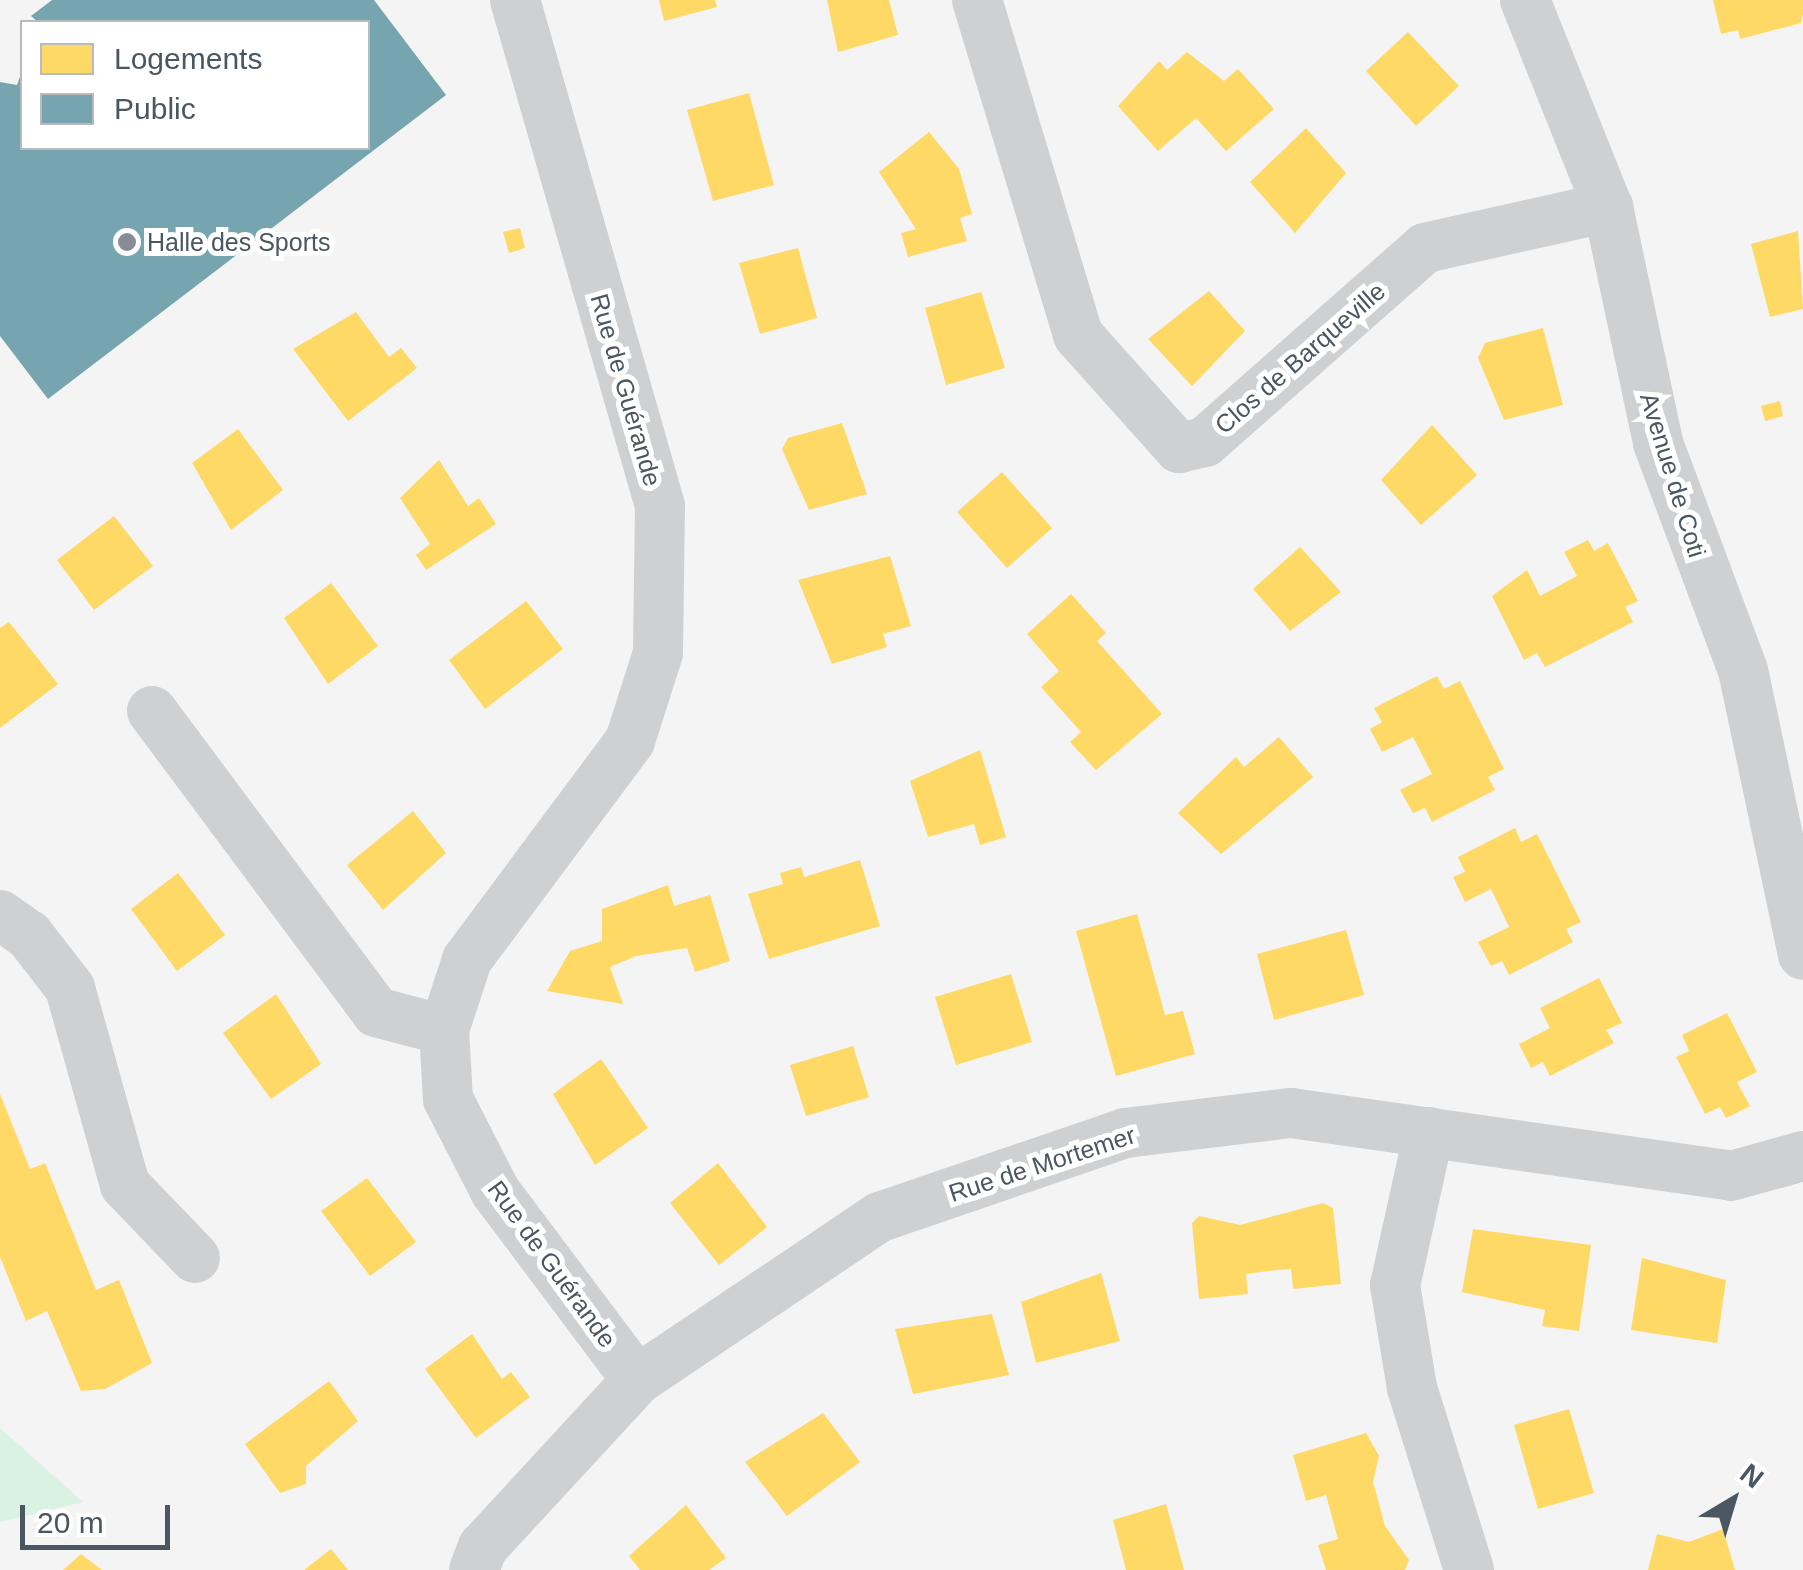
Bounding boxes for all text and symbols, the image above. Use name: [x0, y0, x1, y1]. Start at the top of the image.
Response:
legend: [20, 20, 370, 150]
text: Logements: [114, 42, 262, 75]
text: Public: [114, 92, 196, 125]
place label: Halle des Sports: [147, 227, 330, 257]
marker: Halle des Sports: [116, 231, 138, 253]
street label: Clos de Barqueville: [1209, 276, 1391, 440]
street label: Rue de Guérande: [584, 290, 668, 490]
street label: Avenue de Coti: [1634, 389, 1712, 561]
street label: Rue de Mortemer: [945, 1120, 1139, 1208]
street label: Rue de Guérande: [481, 1175, 623, 1353]
north arrow: [1683, 1450, 1783, 1550]
text: N: [1734, 1458, 1769, 1494]
scale bar: [25, 1485, 175, 1547]
text: 20 m: [37, 1506, 104, 1539]

